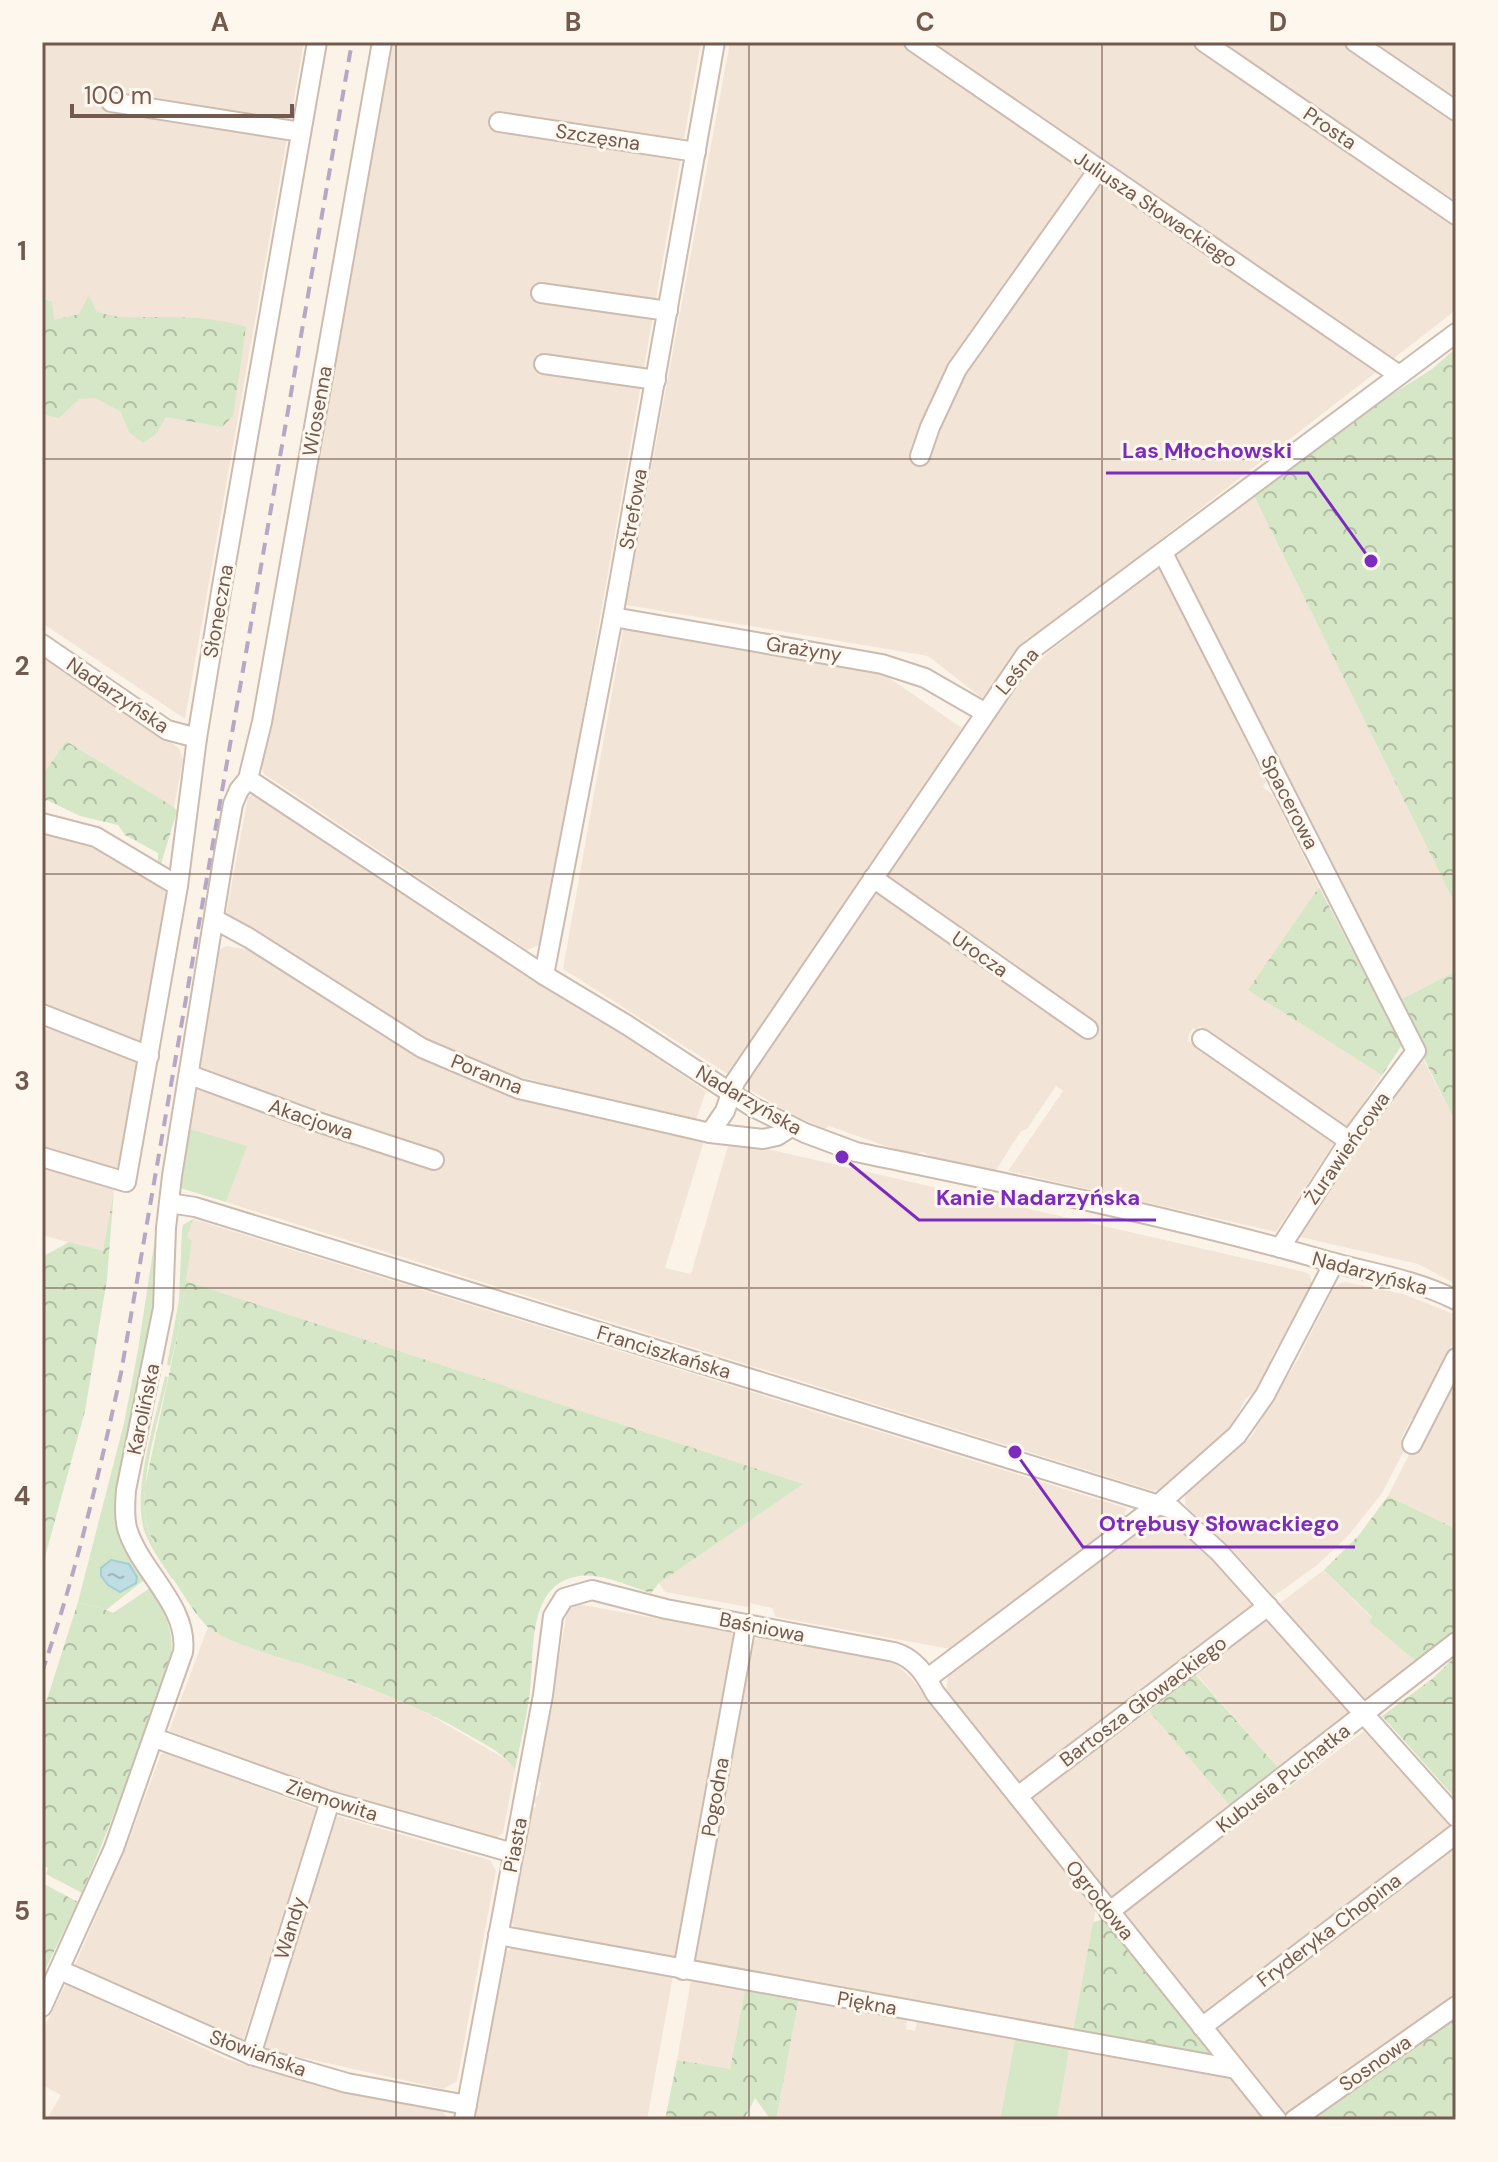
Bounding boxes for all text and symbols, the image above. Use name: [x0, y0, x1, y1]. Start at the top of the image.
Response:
text: A: [211, 5, 229, 39]
text: B: [565, 5, 581, 39]
text: C: [915, 5, 935, 39]
text: D: [1269, 5, 1287, 39]
scale bar: [72, 68, 292, 118]
text: 100 m: [84, 80, 152, 111]
street label: Prosta: [1298, 101, 1362, 155]
street label: Szczęsna: [554, 118, 642, 156]
street label: Juliusza Słowackiego: [1069, 145, 1243, 273]
text: 1: [17, 234, 27, 268]
street label: Wiosenna: [296, 364, 338, 458]
callout: Las Młochowski: [1106, 427, 1308, 473]
text: Las Młochowski: [1122, 436, 1292, 465]
street label: Strefowa: [613, 467, 653, 551]
street label: Słoneczna: [197, 562, 239, 660]
street label: Grażyny: [764, 630, 844, 668]
street label: Leśna: [990, 642, 1044, 700]
text: 2: [14, 649, 30, 683]
street label: Nadarzyńska: [62, 651, 174, 739]
street label: Spacerowa: [1255, 751, 1325, 853]
street label: Urocza: [947, 925, 1013, 983]
street label: Poranna: [447, 1048, 527, 1100]
street label: Nadarzyńska: [691, 1059, 807, 1141]
text: 3: [14, 1064, 30, 1098]
street label: Żurawieńcowa: [1299, 1086, 1395, 1210]
street label: Akacjowa: [265, 1092, 357, 1146]
callout: Kanie Nadarzyńska: [919, 1174, 1156, 1220]
text: Kanie Nadarzyńska: [936, 1183, 1140, 1212]
street label: Nadarzyńska: [1310, 1245, 1430, 1301]
street label: Franciszkańska: [594, 1319, 734, 1385]
street label: Karolińska: [121, 1361, 165, 1457]
text: 4: [14, 1479, 30, 1513]
callout: Otrębusy Słowackiego: [1083, 1501, 1355, 1547]
text: Otrębusy Słowackiego: [1099, 1509, 1339, 1538]
street label: Baśniowa: [717, 1606, 807, 1648]
street label: Bartosza Głowackiego: [1054, 1630, 1232, 1772]
street label: Kubusia Puchatka: [1211, 1718, 1355, 1838]
street label: Pogodna: [695, 1755, 735, 1839]
street label: Ziemowita: [283, 1773, 381, 1827]
street label: Piasta: [497, 1815, 533, 1875]
street label: Ogrodowa: [1060, 1855, 1140, 1945]
street label: Fryderyka Chopina: [1252, 1867, 1406, 1993]
street label: Wandy: [268, 1893, 312, 1963]
text: 5: [14, 1894, 30, 1928]
street label: Piękna: [835, 1985, 899, 2021]
street label: Słowiańska: [206, 2023, 310, 2083]
street label: Sosnowa: [1334, 2029, 1416, 2097]

